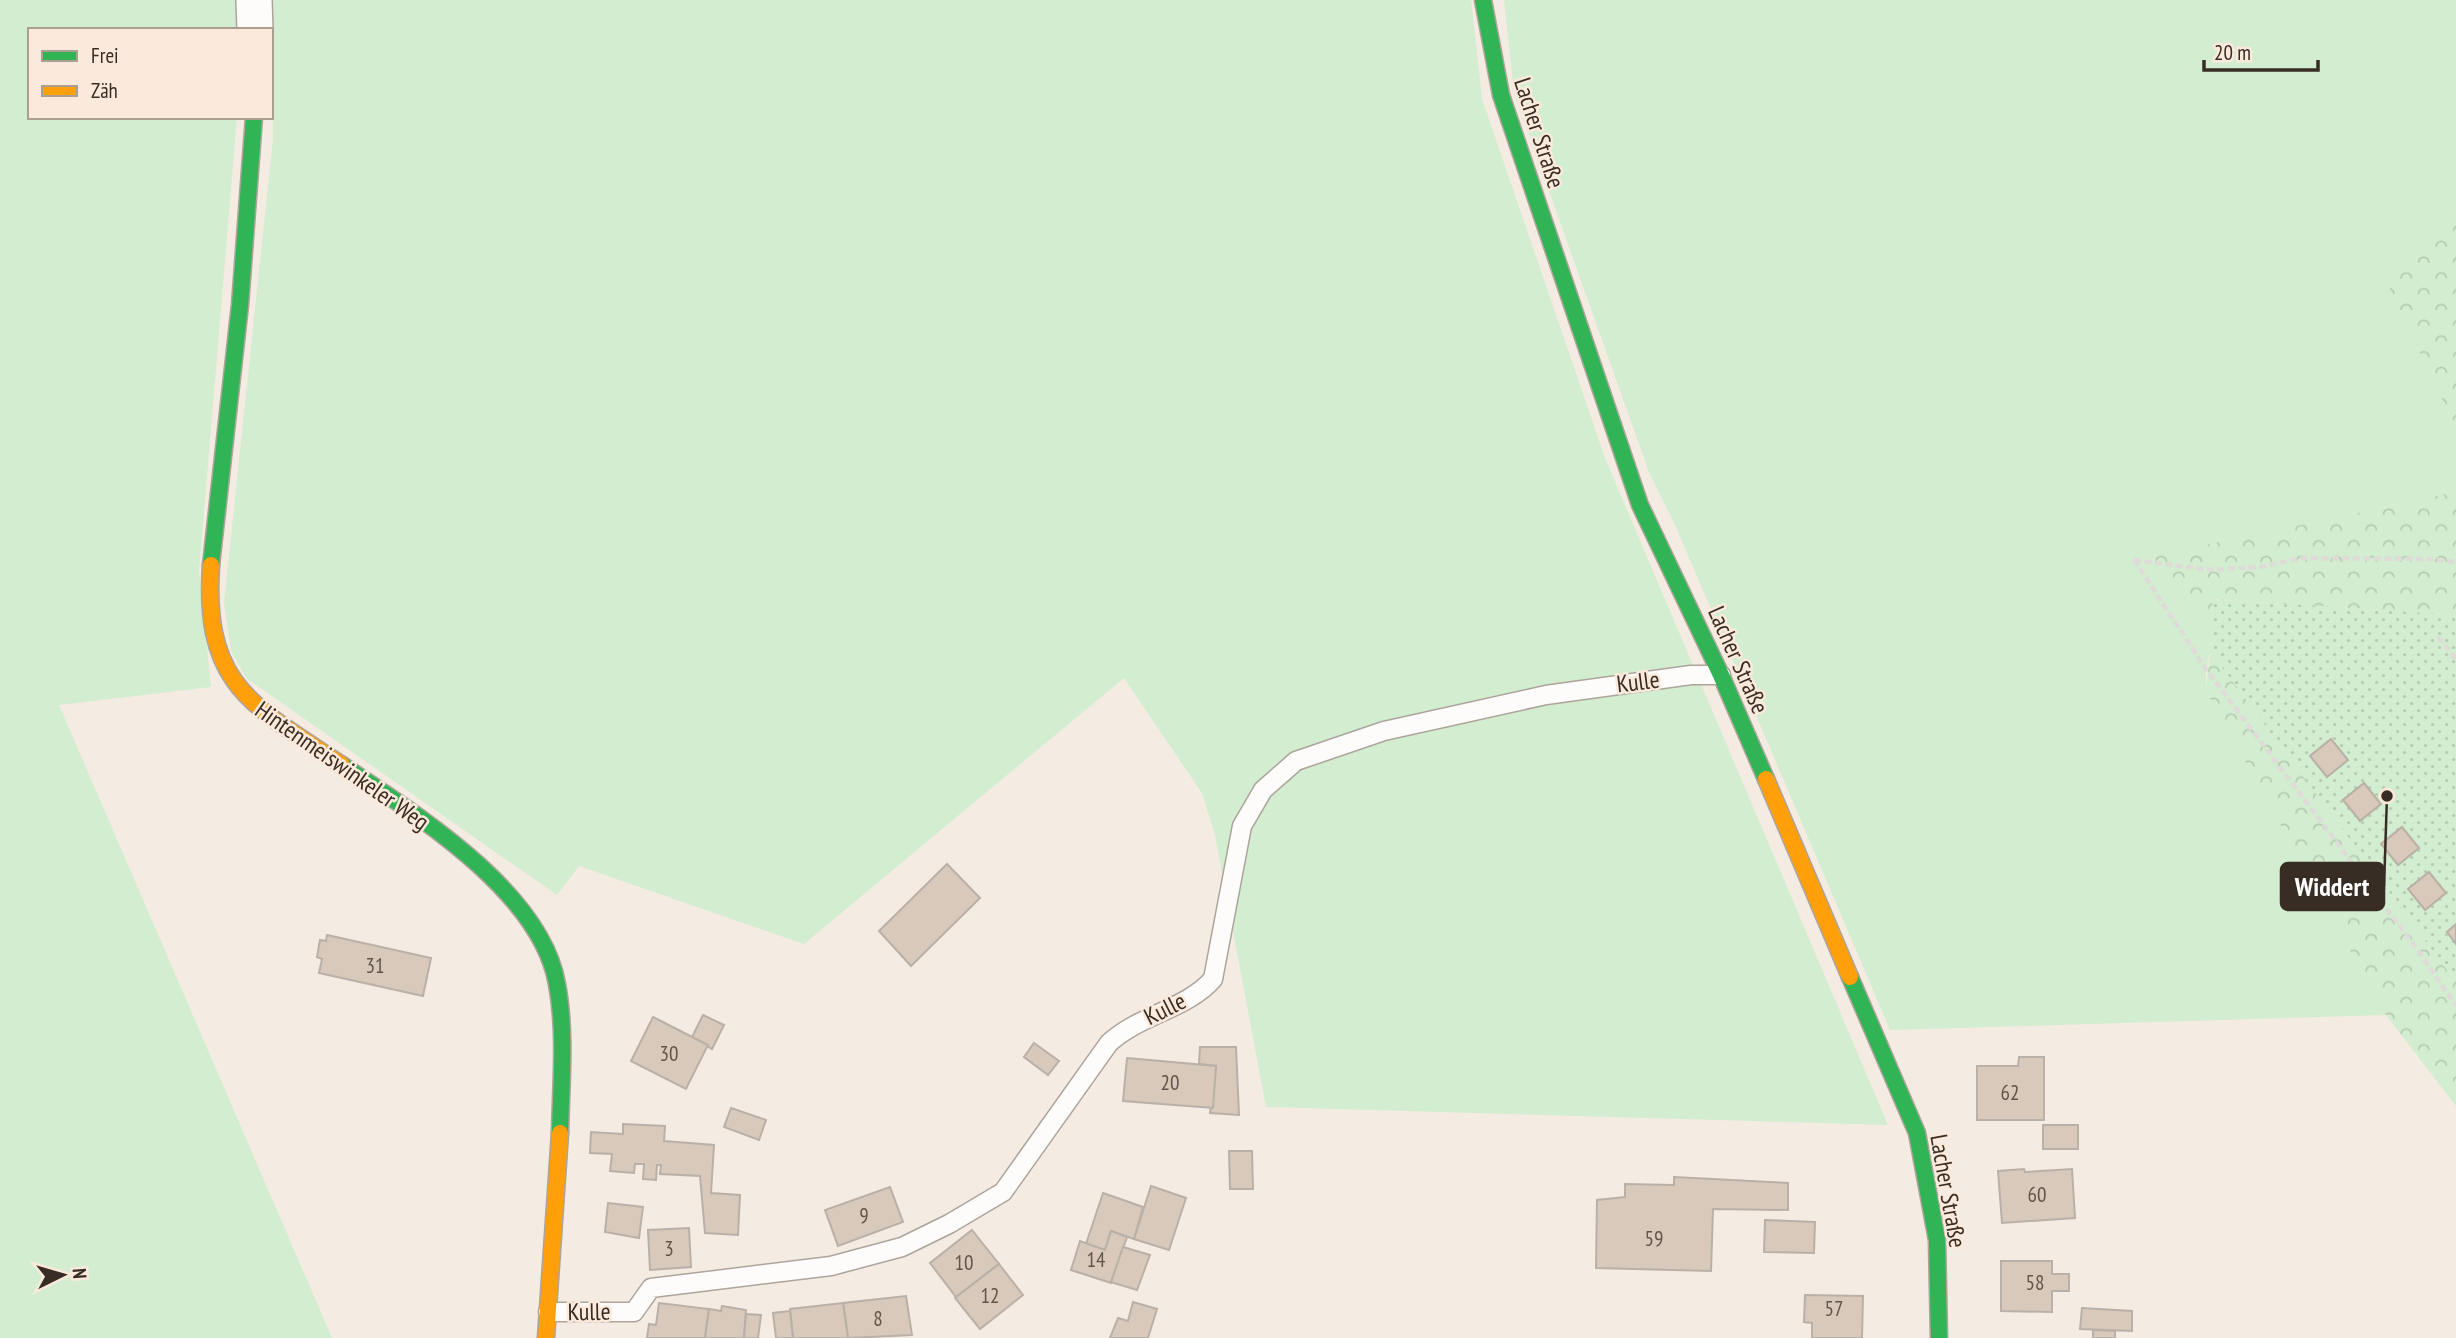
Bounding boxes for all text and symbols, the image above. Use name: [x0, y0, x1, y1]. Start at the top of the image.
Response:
legend: [28, 28, 273, 119]
scale bar: [2204, 28, 2318, 72]
text: 20 m: [2214, 39, 2251, 66]
text: Frei: [91, 42, 119, 69]
street label: Lacher Straße: [1507, 74, 1572, 192]
text: Zäh: [91, 77, 118, 104]
street label: Lacher Straße: [1701, 601, 1776, 718]
street label: Kulle: [1615, 664, 1661, 699]
street label: Hintenmeiswinkeler Weg: [249, 694, 435, 837]
callout: Widdert: [2281, 863, 2384, 910]
text: Widdert: [2294, 870, 2370, 903]
house number: 31: [366, 952, 384, 979]
street label: Kulle: [1139, 985, 1191, 1032]
house number: 30: [660, 1040, 678, 1067]
house number: 20: [1161, 1069, 1179, 1096]
house number: 62: [2001, 1079, 2019, 1106]
street label: Lacher Straße: [1923, 1132, 1974, 1250]
house number: 60: [2028, 1181, 2046, 1208]
house number: 9: [859, 1202, 869, 1229]
house number: 59: [1645, 1225, 1663, 1252]
house number: 3: [664, 1235, 674, 1262]
north arrow: [28, 1240, 98, 1310]
house number: 14: [1087, 1246, 1106, 1273]
house number: 10: [955, 1249, 973, 1276]
text: N: [68, 1267, 92, 1280]
house number: 58: [2026, 1269, 2044, 1296]
house number: 12: [981, 1282, 999, 1309]
house number: 57: [1825, 1295, 1843, 1322]
street label: Kulle: [567, 1296, 611, 1327]
house number: 8: [873, 1305, 883, 1332]

